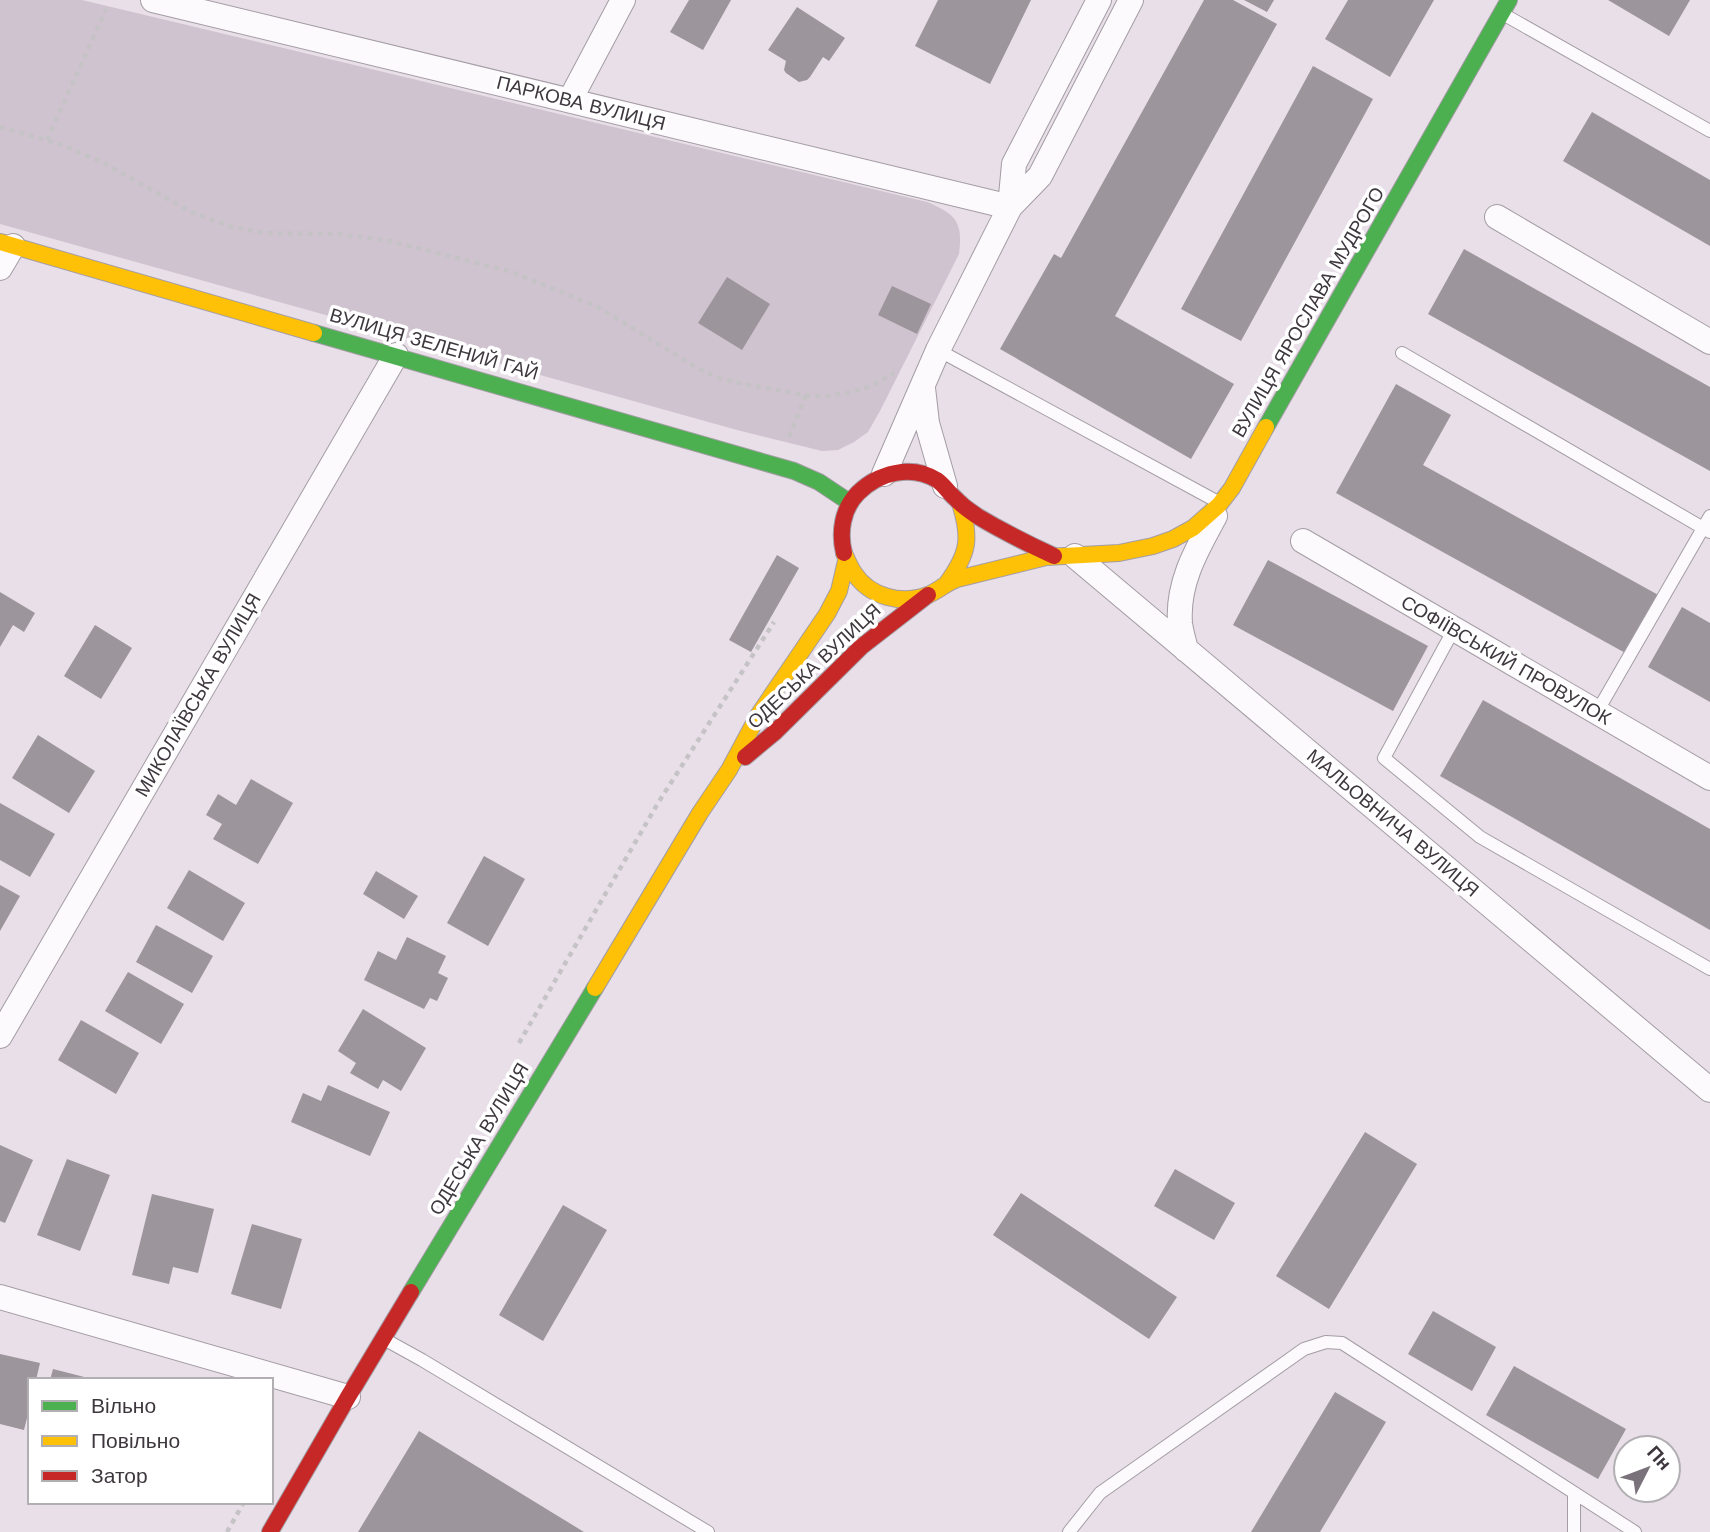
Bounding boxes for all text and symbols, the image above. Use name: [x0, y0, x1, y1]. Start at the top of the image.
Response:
street label: ПАРКОВА ВУЛИЦЯ: [494, 71, 668, 135]
street label: ВУЛИЦЯ ЯРОСЛАВА МУДРОГО: [1227, 183, 1389, 441]
street label: ВУЛИЦЯ ЗЕЛЕНИЙ ГАЙ: [327, 303, 541, 385]
street label: МИКОЛАЇВСЬКА ВУЛИЦЯ: [130, 589, 266, 801]
street label: СОФІЇВСЬКИЙ ПРОВУЛОК: [1397, 590, 1615, 730]
street label: ОДЕСЬКА ВУЛИЦЯ: [743, 598, 885, 734]
street label: МАЛЬОВНИЧА ВУЛИЦЯ: [1302, 744, 1484, 902]
street label: ОДЕСЬКА ВУЛИЦЯ: [424, 1059, 534, 1219]
legend: [28, 1378, 273, 1504]
text: Вільно: [91, 1393, 156, 1418]
text: Повільно: [91, 1428, 180, 1453]
north arrow: [1612, 1434, 1682, 1504]
text: Пн: [1642, 1441, 1676, 1475]
text: Затор: [91, 1463, 148, 1488]

